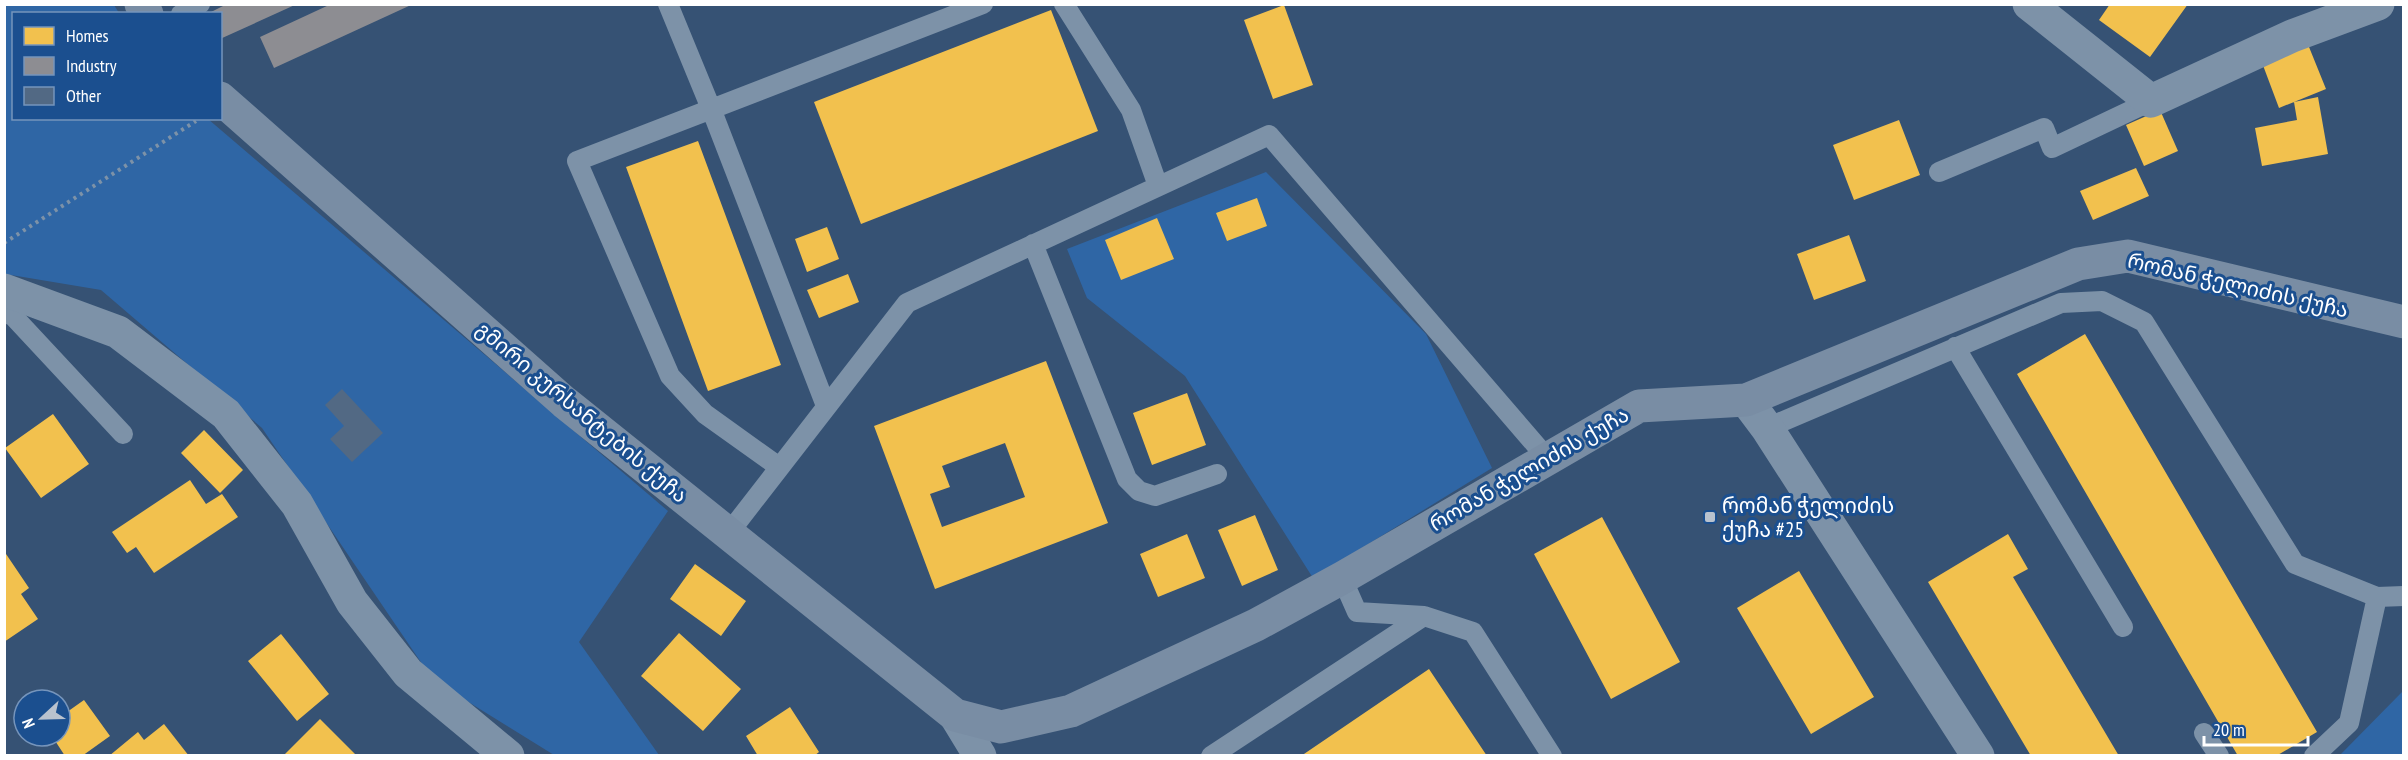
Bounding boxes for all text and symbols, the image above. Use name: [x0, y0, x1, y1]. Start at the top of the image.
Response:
legend: [12, 12, 222, 120]
text: Homes: [66, 24, 109, 47]
text: Industry: [66, 54, 117, 77]
text: Other: [66, 84, 101, 107]
street label: რომან ჭელიძის ქუჩა: [2125, 246, 2351, 324]
street label: გმირი კურსანტების ქუჩა: [471, 316, 693, 508]
street label: რომან ჭელიძის ქუჩა: [1425, 401, 1633, 537]
place label: რომან ჭელიძის ქუჩა #25: [1722, 492, 1894, 543]
marker: რომან ჭელიძის ქუჩა #25: [1703, 510, 1717, 524]
north arrow: [12, 688, 72, 748]
scale bar: [2204, 709, 2308, 747]
text: N: [17, 716, 39, 731]
text: 20 m: [2213, 718, 2245, 741]

